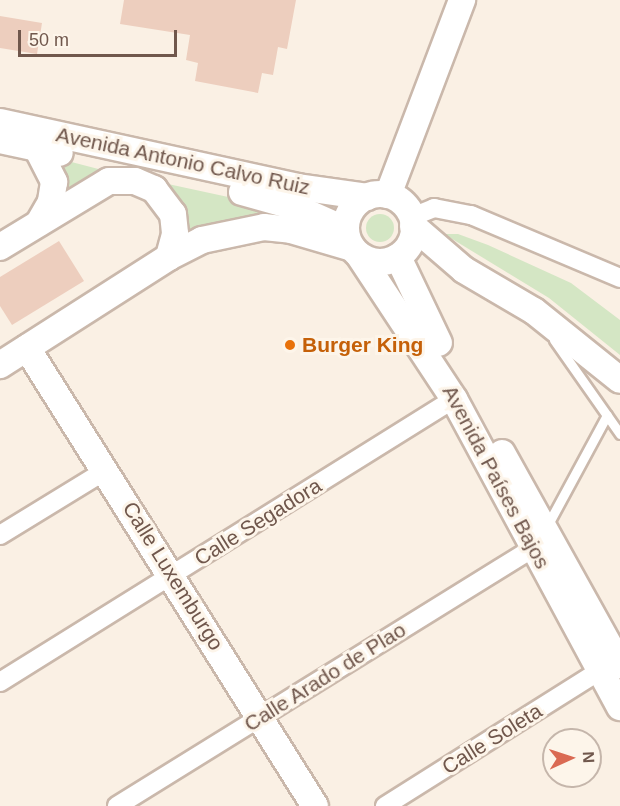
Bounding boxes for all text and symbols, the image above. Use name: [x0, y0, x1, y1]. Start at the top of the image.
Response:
scale bar: [21, 18, 180, 56]
text: 50 m: [29, 30, 69, 50]
street label: Avenida Antonio Calvo Ruiz: [53, 122, 313, 200]
place label: Burger King: [302, 332, 423, 358]
marker: Burger King: [283, 338, 297, 352]
street label: Avenida Países Bajos: [437, 381, 555, 573]
street label: Calle Segadora: [190, 473, 326, 571]
street label: Calle Luxemburgo: [117, 497, 229, 655]
street label: Calle Arado de Plao: [239, 617, 411, 737]
street label: Calle Soleta: [437, 698, 547, 780]
north arrow: [542, 728, 602, 788]
text: N: [580, 751, 597, 763]

